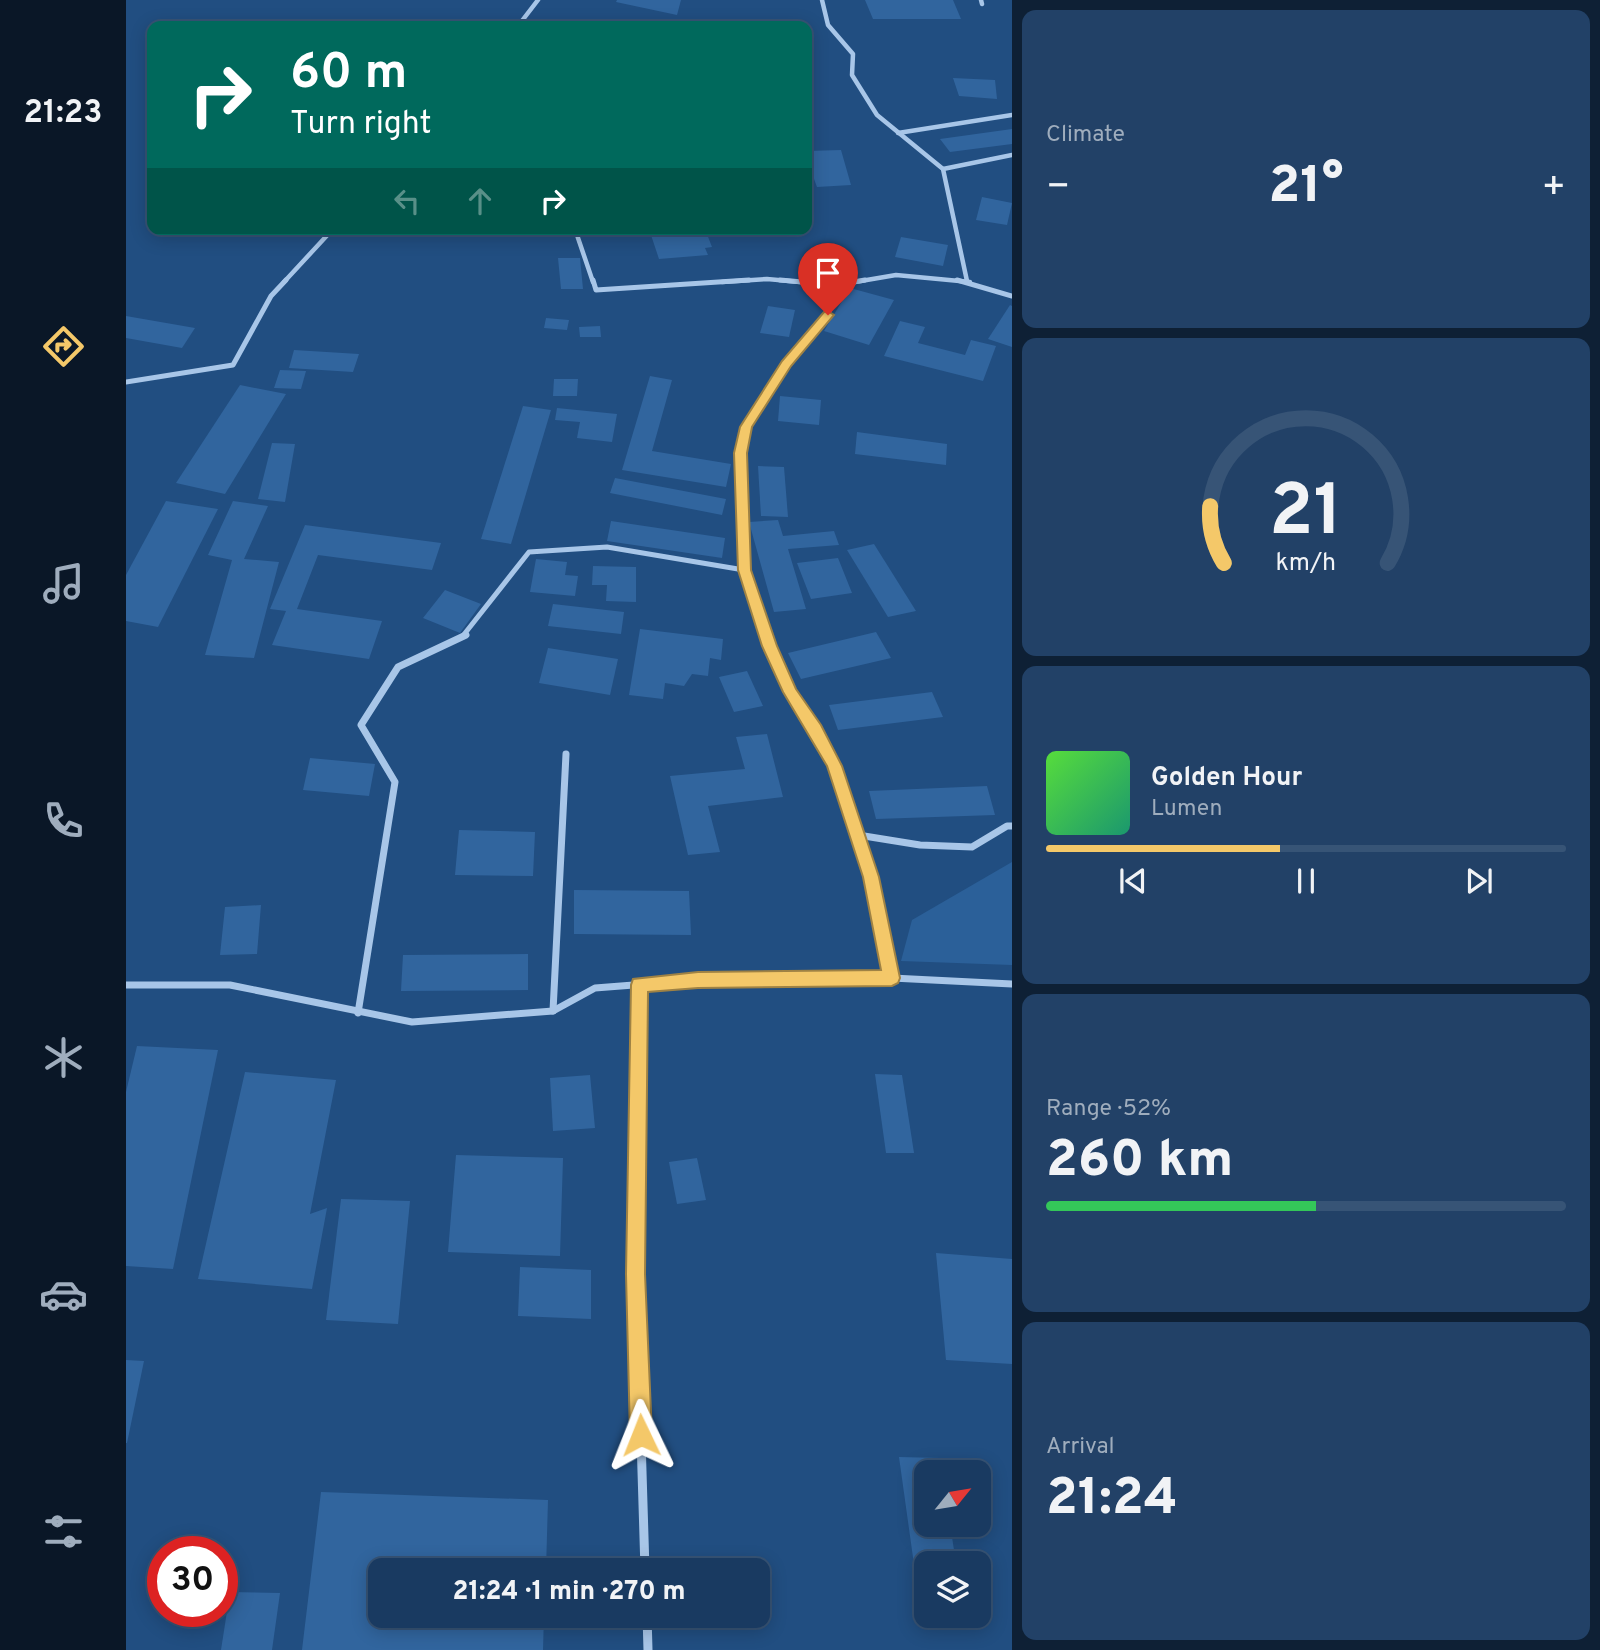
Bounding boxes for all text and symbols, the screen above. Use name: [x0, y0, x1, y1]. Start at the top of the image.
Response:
text: 60 m: [290, 44, 408, 106]
icon: right: [175, 49, 266, 140]
text: 21:23: [24, 94, 102, 134]
text: Turn right: [290, 105, 432, 145]
text: Climate: [1046, 121, 1125, 150]
text: 21°: [1269, 155, 1343, 221]
text: −: [1046, 164, 1071, 213]
text: +: [1541, 164, 1566, 213]
icon: left: [388, 182, 426, 220]
icon: ahead: [461, 182, 499, 220]
icon: right: [534, 182, 572, 220]
pin: [798, 243, 858, 315]
icon: arrive: [809, 254, 847, 292]
icon: directions: [39, 322, 88, 371]
text: 21: [1269, 469, 1343, 561]
text: km/h: [1276, 548, 1336, 580]
icon: music: [39, 559, 88, 608]
text: Golden Hour: [1151, 762, 1302, 795]
text: Lumen: [1151, 795, 1222, 824]
icon: phone: [39, 796, 88, 845]
icon: previous: [1114, 862, 1152, 900]
icon: pause: [1287, 862, 1325, 900]
icon: next: [1460, 862, 1498, 900]
icon: climate: [39, 1033, 88, 1082]
text: Range · 52%: [1046, 1095, 1171, 1124]
text: 260 km: [1046, 1129, 1233, 1195]
icon: car: [39, 1270, 88, 1319]
position arrow: [604, 1398, 678, 1472]
text: Arrival: [1046, 1433, 1115, 1462]
north arrow: [914, 1460, 990, 1536]
map controls: [914, 1460, 991, 1628]
text: 21:24: [1046, 1467, 1178, 1533]
icon: filters: [39, 1507, 88, 1556]
speed limit sign: 30: [147, 1536, 238, 1627]
button: layers: [914, 1551, 991, 1628]
text: 21:24 · 1 min · 270 m: [453, 1576, 685, 1609]

